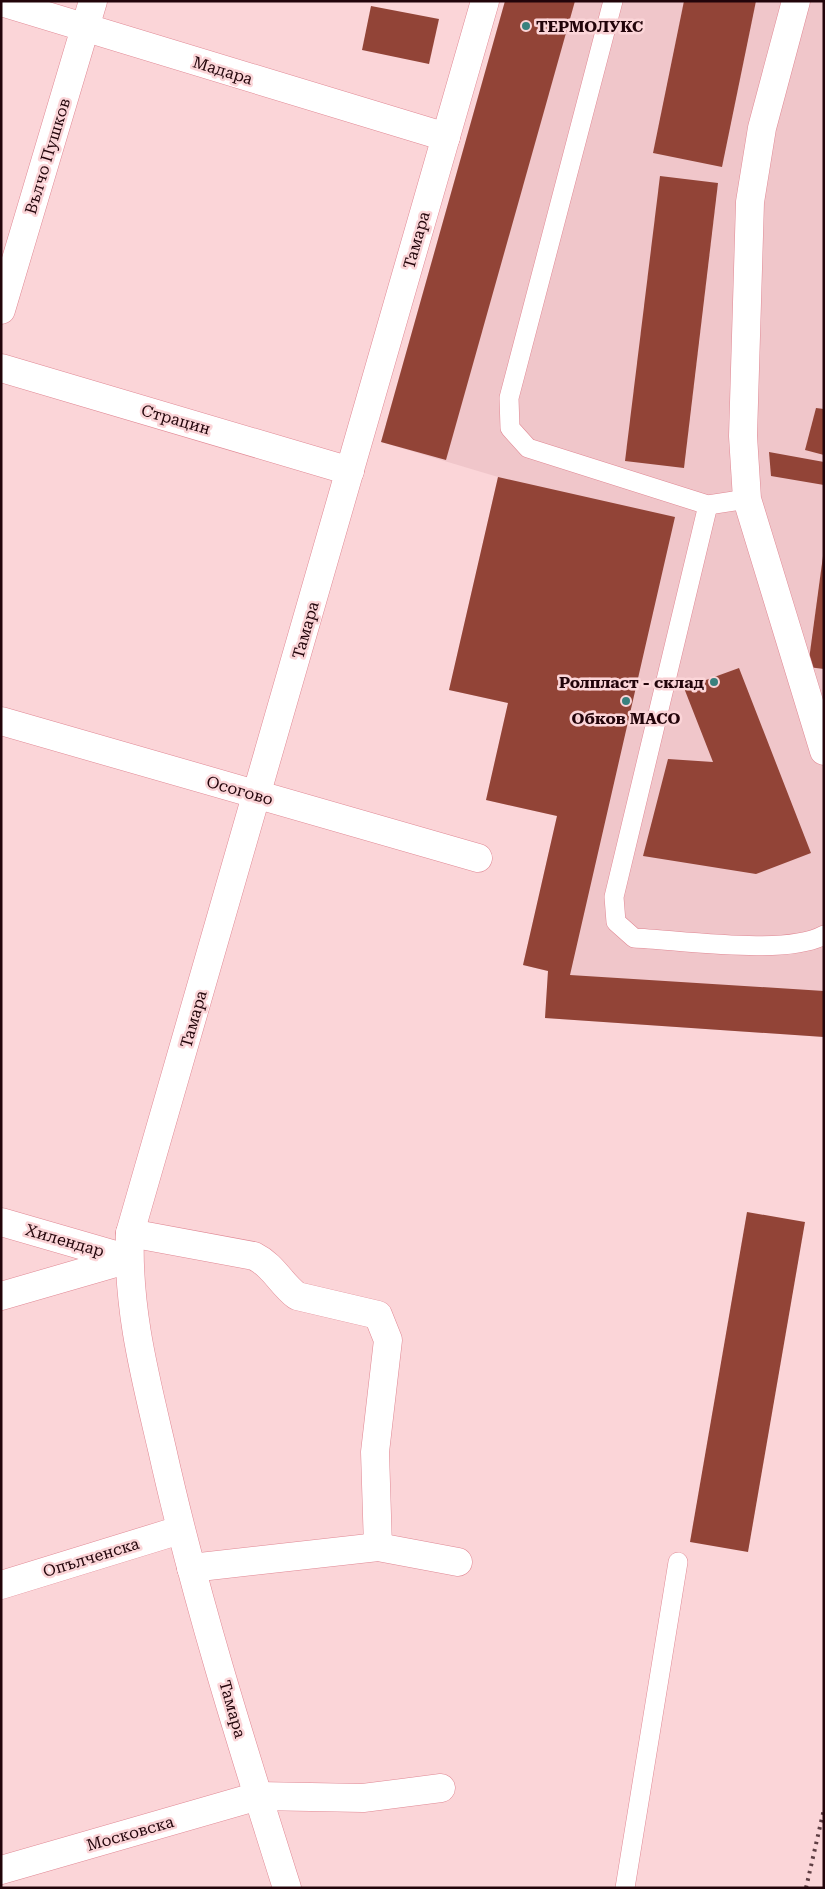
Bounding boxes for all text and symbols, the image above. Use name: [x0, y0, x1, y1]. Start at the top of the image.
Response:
place label: ТЕРМОЛУКС: [536, 17, 643, 36]
marker: ТЕРМОЛУКС: [520, 20, 532, 32]
street label: Мадара: [191, 52, 255, 89]
street label: Вълчо Пушков: [21, 96, 74, 217]
street label: Тамара: [399, 209, 434, 271]
street label: Страцин: [139, 401, 213, 438]
street label: Тамара: [288, 599, 323, 661]
place label: Ролпласт - склад: [559, 673, 704, 692]
marker: Ролпласт - склад: [708, 676, 720, 688]
marker: Обков MACO: [620, 695, 632, 707]
place label: Обков MACO: [572, 709, 681, 728]
street label: Осогово: [204, 772, 275, 809]
street label: Тамара: [176, 988, 211, 1050]
street label: Хилендар: [23, 1220, 107, 1261]
street label: Опълченска: [41, 1534, 142, 1581]
street label: Тамара: [215, 1678, 250, 1740]
street label: Московска: [84, 1812, 176, 1855]

